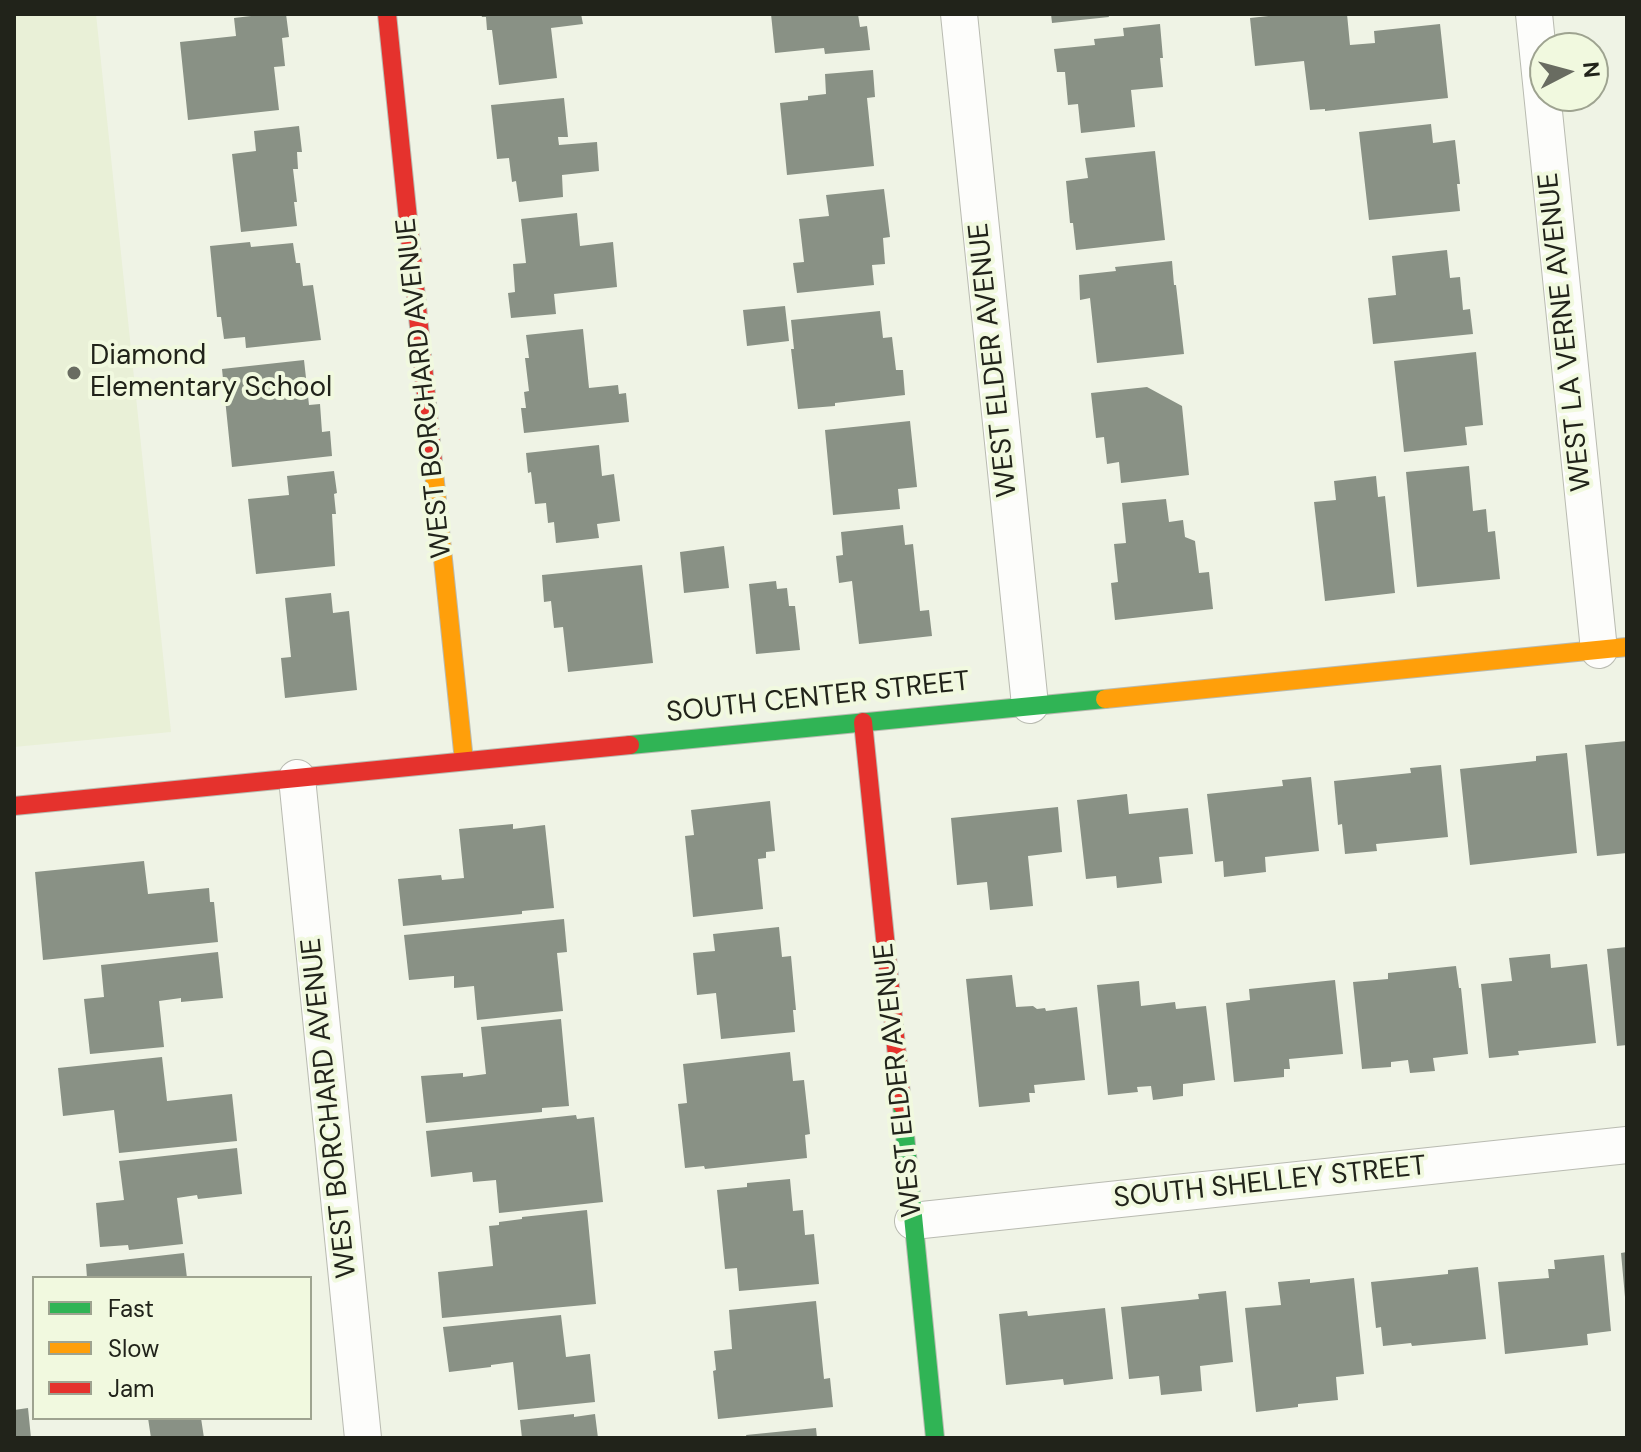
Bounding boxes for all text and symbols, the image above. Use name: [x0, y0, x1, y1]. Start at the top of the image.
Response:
north arrow: [1529, 32, 1609, 112]
text: N: [1576, 60, 1607, 79]
street label: WEST LA VERNE AVENUE: [1533, 171, 1599, 493]
street label: WEST BORCHARD AVENUE: [390, 216, 460, 560]
street label: WEST ELDER AVENUE: [963, 221, 1025, 499]
place label: Diamond Elementary School: [90, 340, 332, 406]
marker: Diamond Elementary School: [65, 364, 83, 382]
street label: SOUTH CENTER STREET: [665, 665, 971, 731]
street label: WEST BORCHARD AVENUE: [295, 936, 365, 1280]
street label: WEST ELDER AVENUE: [868, 941, 930, 1219]
street label: SOUTH SHELLEY STREET: [1112, 1150, 1428, 1216]
legend: [32, 1276, 312, 1420]
text: Fast: [108, 1293, 154, 1324]
text: Slow: [108, 1333, 159, 1364]
text: Jam: [108, 1373, 154, 1404]

